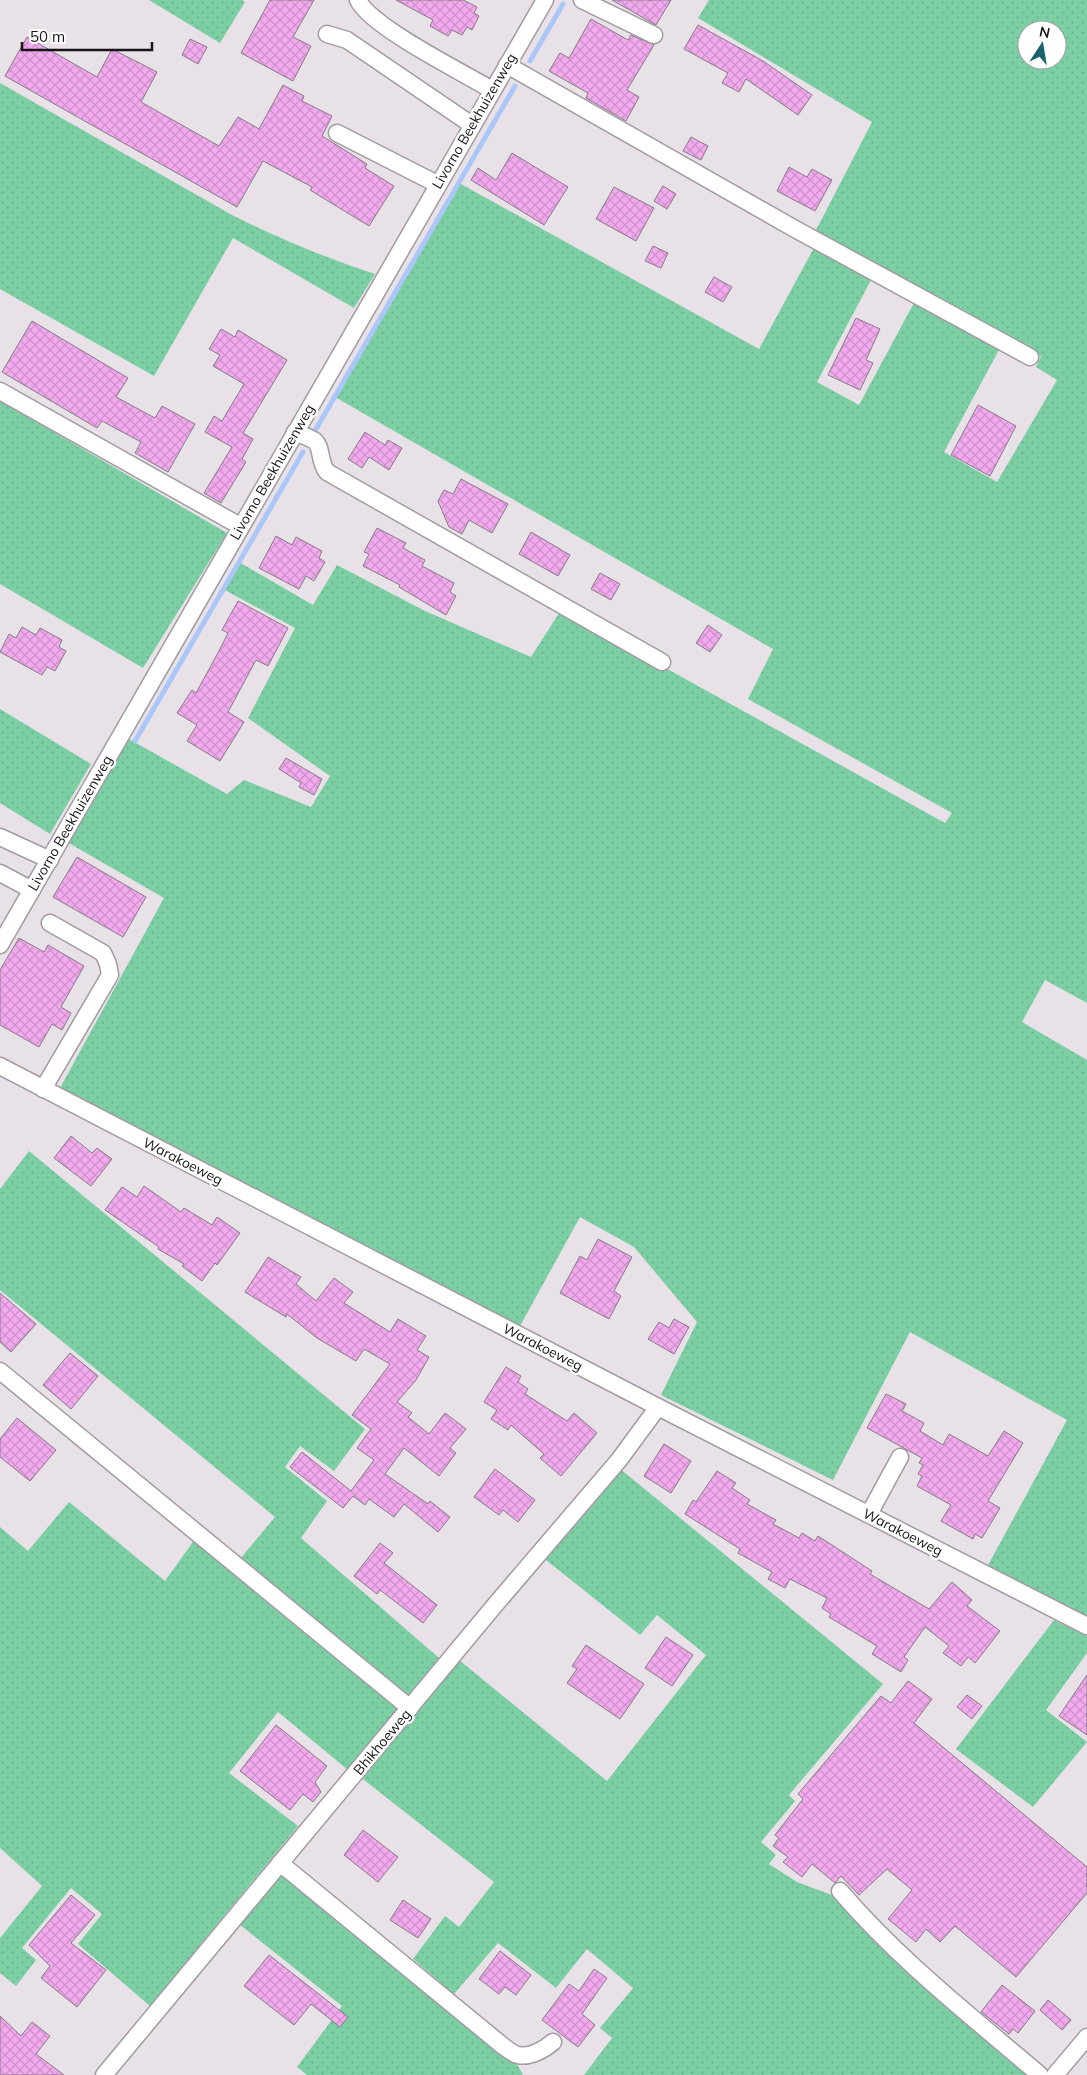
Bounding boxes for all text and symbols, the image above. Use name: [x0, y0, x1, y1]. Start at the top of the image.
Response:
scale bar: [22, 20, 152, 52]
north arrow: [1017, 20, 1067, 70]
text: N: [1038, 22, 1052, 42]
text: 50 m: [30, 27, 65, 46]
street label: Livorno Beekhuizenweg: [428, 50, 520, 192]
street label: Livorno Beekhuizenweg: [226, 401, 318, 543]
street label: Livorno Beekhuizenweg: [24, 752, 116, 894]
street label: Warakoeweg: [140, 1133, 226, 1189]
street label: Warakoeweg: [500, 1319, 586, 1375]
street label: Warakoeweg: [860, 1504, 946, 1560]
street label: Bhikhoeweg: [349, 1706, 415, 1778]

